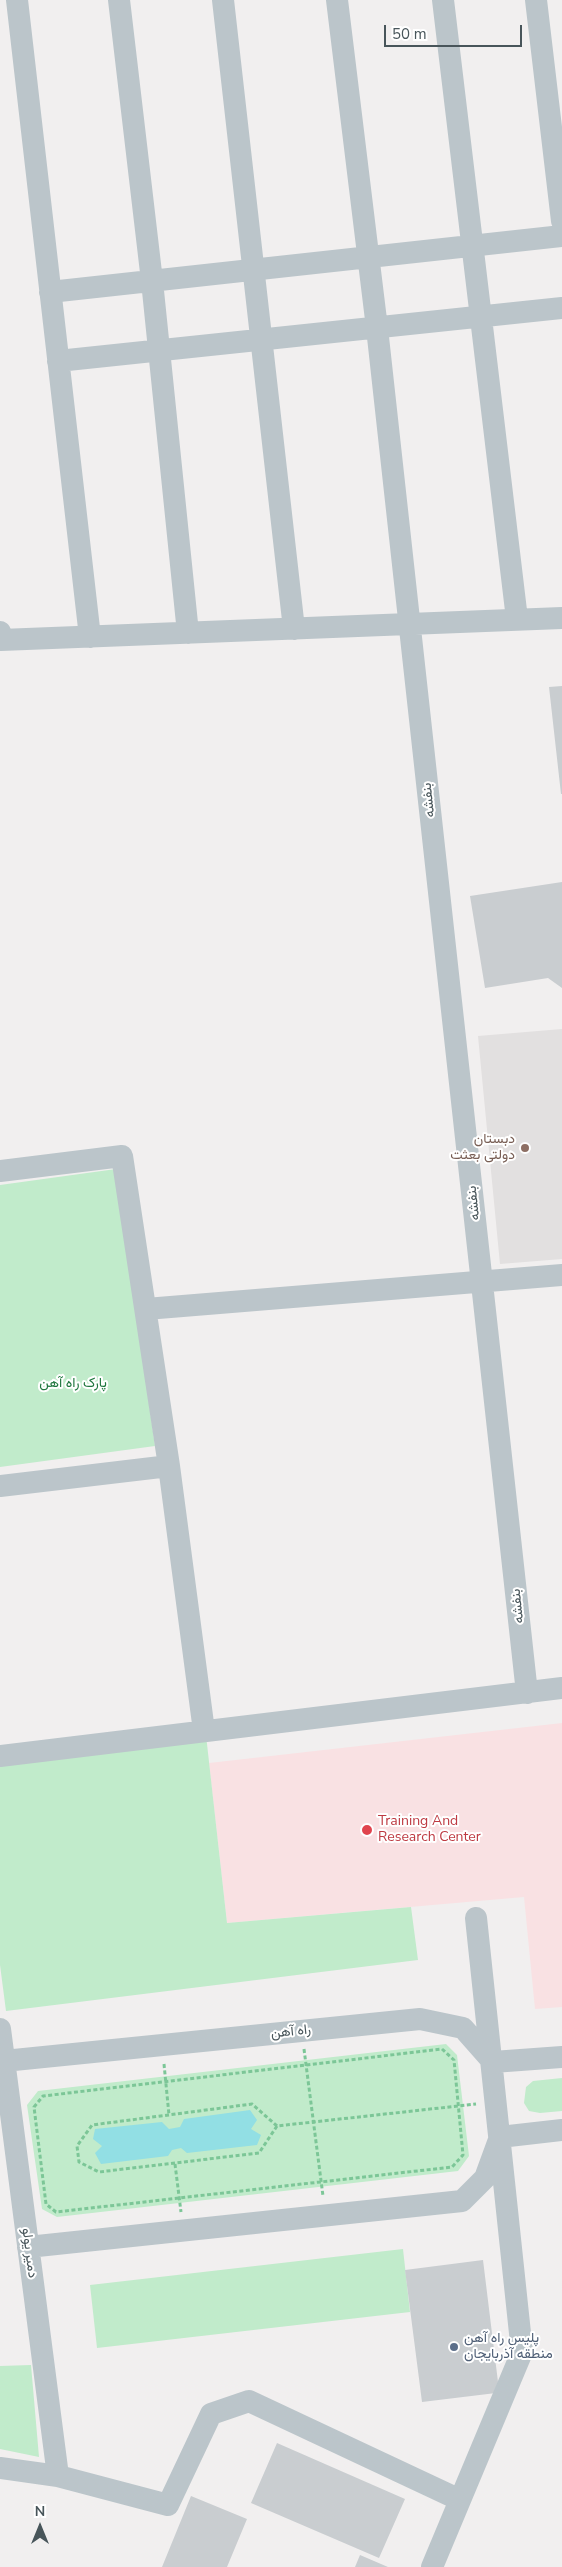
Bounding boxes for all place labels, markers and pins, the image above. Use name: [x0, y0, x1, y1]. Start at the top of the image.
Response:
place label: دبستان دولتی بعثت: [450, 1132, 515, 1164]
marker: دبستان دولتی بعثت: [519, 1142, 531, 1154]
place label: Training And Research Center: [378, 1814, 481, 1846]
marker: Training And Research Center: [360, 1823, 374, 1837]
place label: پلیس راه آهن منطقه آذربایجان: [464, 2331, 553, 2364]
marker: پلیس راه آهن منطقه آذربایجان: [448, 2341, 460, 2353]

